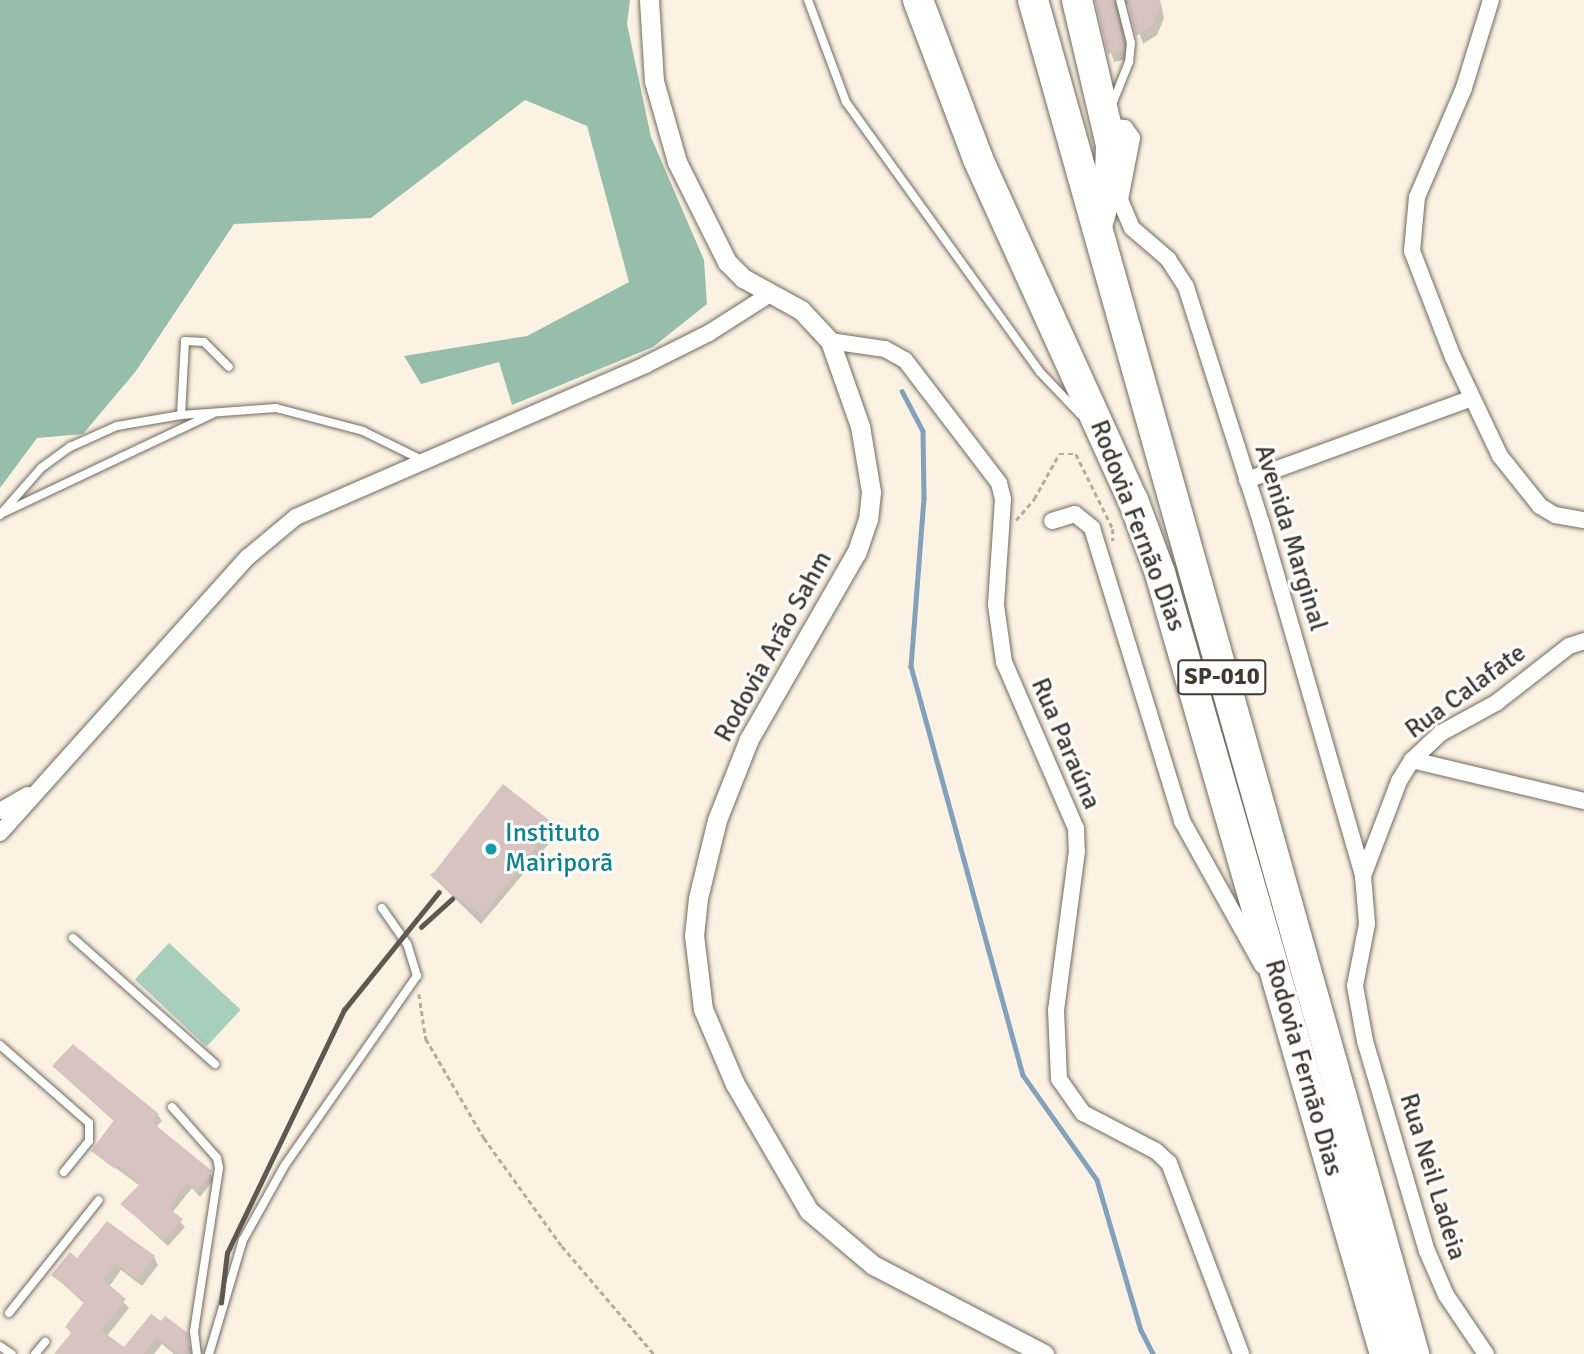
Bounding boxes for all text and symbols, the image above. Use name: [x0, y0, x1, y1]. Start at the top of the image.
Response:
street label: Rodovia Fernão Dias: [1082, 416, 1192, 636]
street label: Avenida Marginal: [1247, 441, 1333, 635]
street label: Rodovia Arão Sahm: [709, 546, 839, 748]
street label: Rua Calafate: [1400, 638, 1532, 746]
road number: SP-010: [1176, 656, 1268, 698]
street label: Rua Paraúna: [1023, 674, 1107, 814]
place label: Instituto Mairiporã: [505, 818, 613, 880]
marker: Instituto Mairiporã: [483, 841, 499, 857]
street label: Rodovia Fernão Dias: [1257, 956, 1349, 1180]
street label: Rua Neil Ladeia: [1392, 1090, 1472, 1264]

